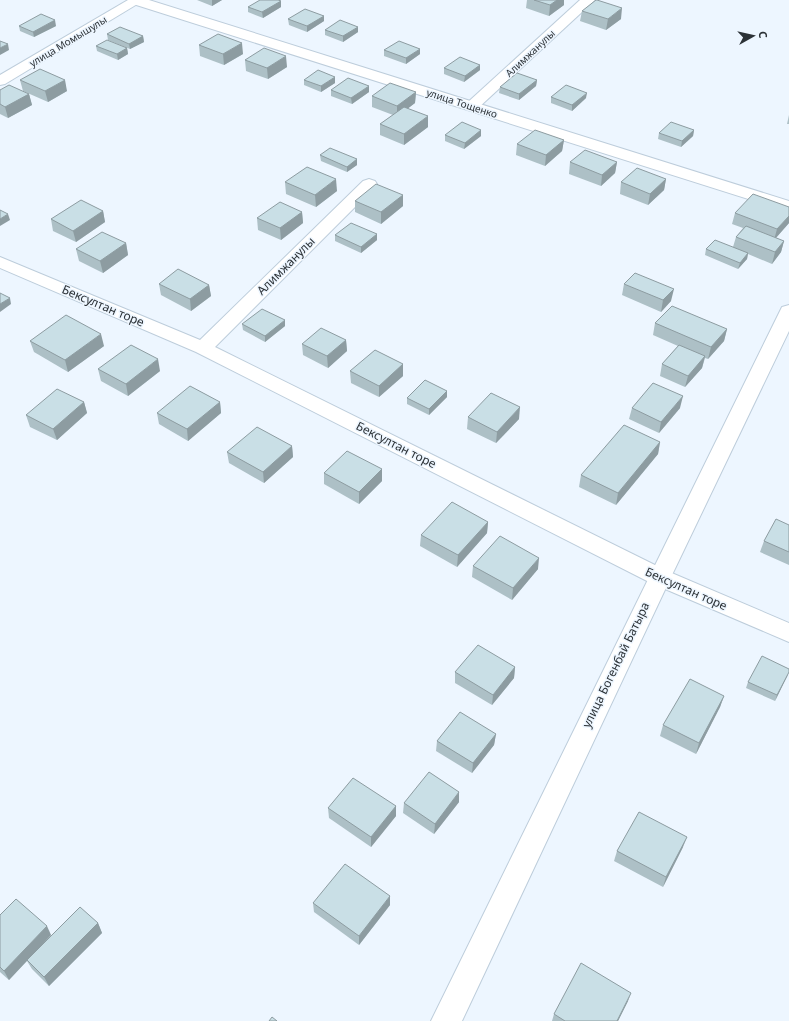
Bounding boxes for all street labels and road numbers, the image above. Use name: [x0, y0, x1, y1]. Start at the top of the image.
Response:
street label: улица Момышулы: [27, 12, 109, 70]
street label: Алимжанулы: [502, 26, 558, 80]
street label: улица Тощенко: [425, 85, 499, 121]
street label: Алимжанулы: [253, 233, 319, 299]
street label: Бексултан торе: [59, 281, 147, 331]
street label: Бексултан торе: [353, 417, 440, 472]
street label: Бексултан торе: [643, 563, 730, 614]
street label: улица Богенбай Батыра: [578, 599, 653, 730]

